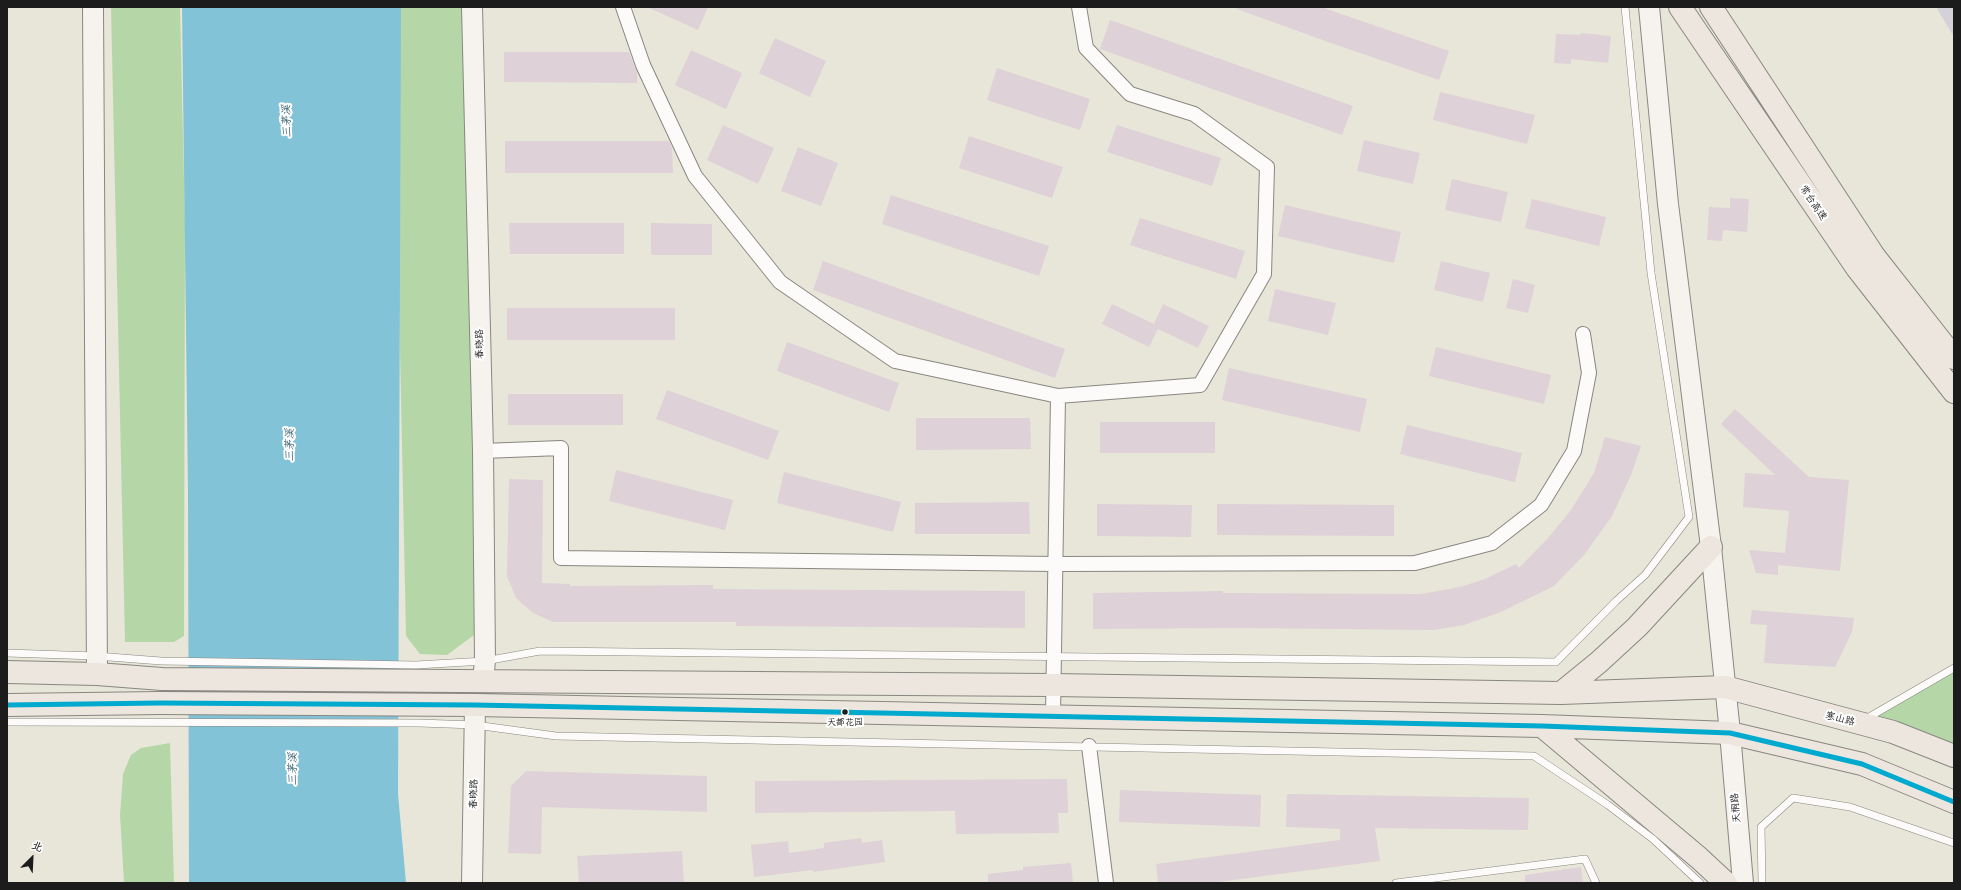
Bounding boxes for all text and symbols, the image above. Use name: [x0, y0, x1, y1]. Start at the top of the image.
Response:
water label: 三茅溪: [280, 104, 294, 138]
street label: 常台高速: [1797, 183, 1829, 223]
street label: 春晓路: [474, 329, 486, 359]
water label: 三茅溪: [283, 429, 297, 461]
marker: 天都花园: [840, 707, 850, 717]
street label: 寒山路: [1824, 709, 1856, 729]
place label: 天都花园: [827, 718, 863, 728]
water label: 三茅溪: [286, 753, 300, 785]
street label: 春晓路: [468, 779, 480, 809]
street label: 天桐路: [1729, 793, 1743, 823]
text: 北: [29, 837, 45, 856]
north arrow: [12, 838, 52, 878]

